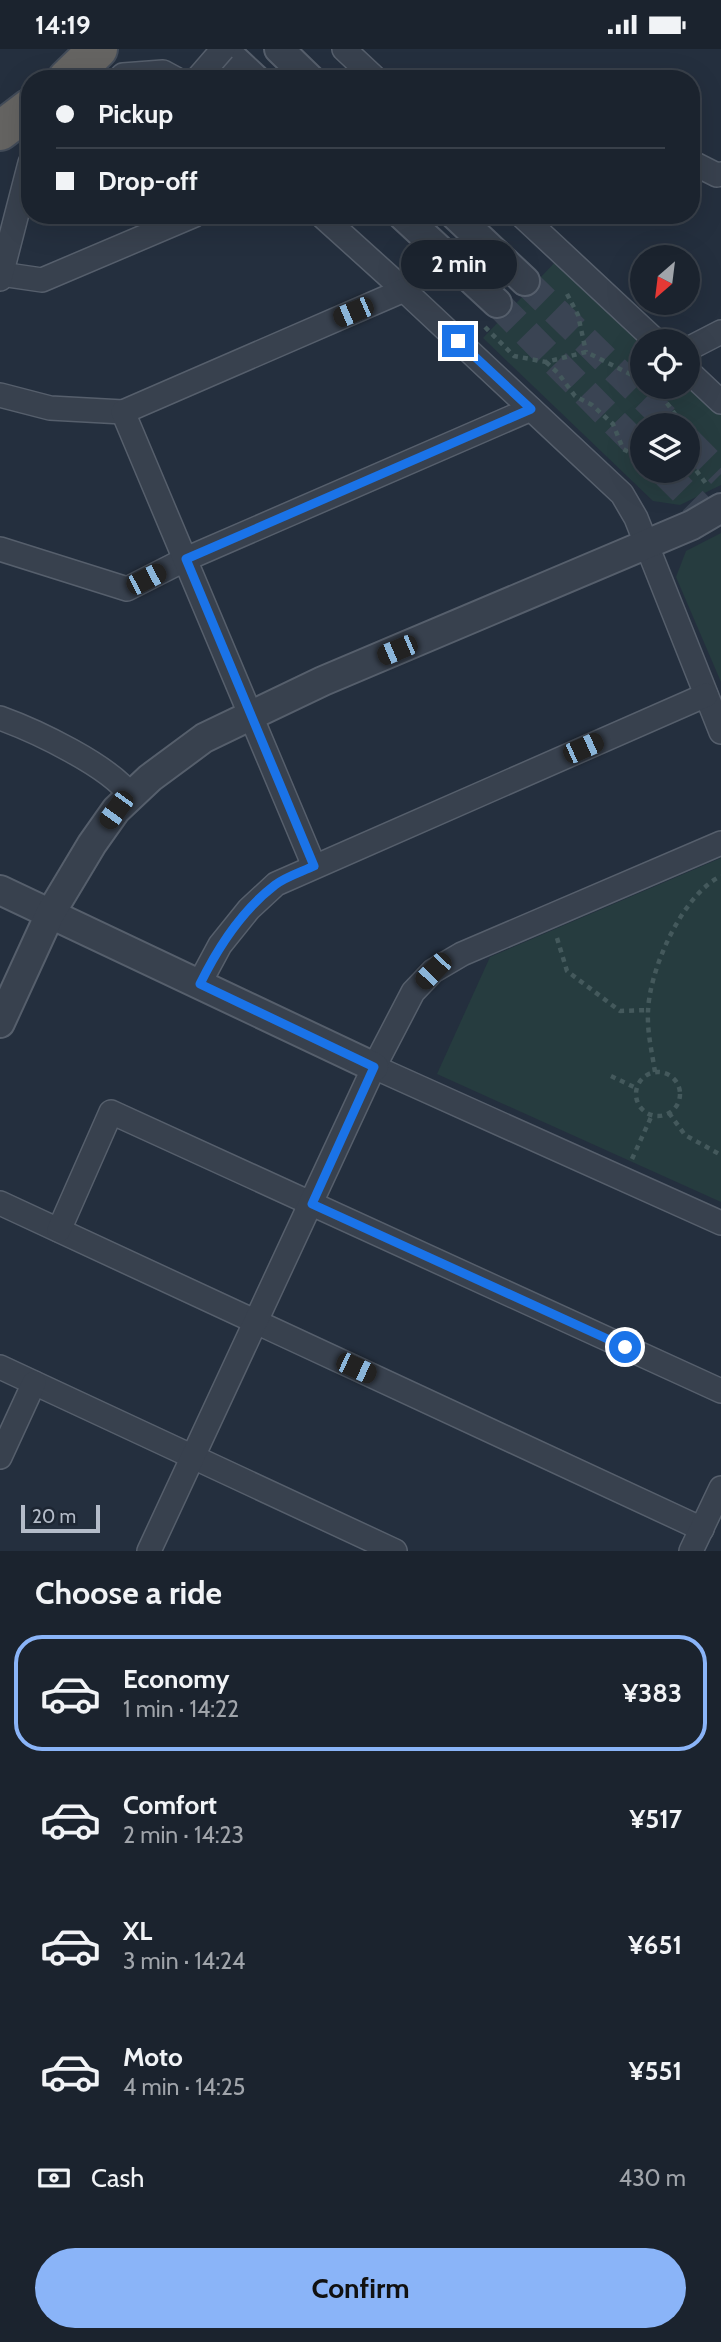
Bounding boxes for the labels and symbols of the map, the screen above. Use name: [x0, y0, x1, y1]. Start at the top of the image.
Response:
callout: 2 min: [400, 239, 516, 289]
north arrow: [630, 245, 700, 315]
car: [330, 294, 377, 330]
route end: [442, 325, 474, 357]
car: [123, 560, 170, 598]
car: [374, 632, 421, 668]
car: [560, 730, 607, 766]
car: [96, 787, 137, 833]
car: [411, 949, 456, 993]
route start: [609, 1331, 641, 1363]
car: [333, 1350, 380, 1386]
scale bar: [21, 1502, 100, 1534]

